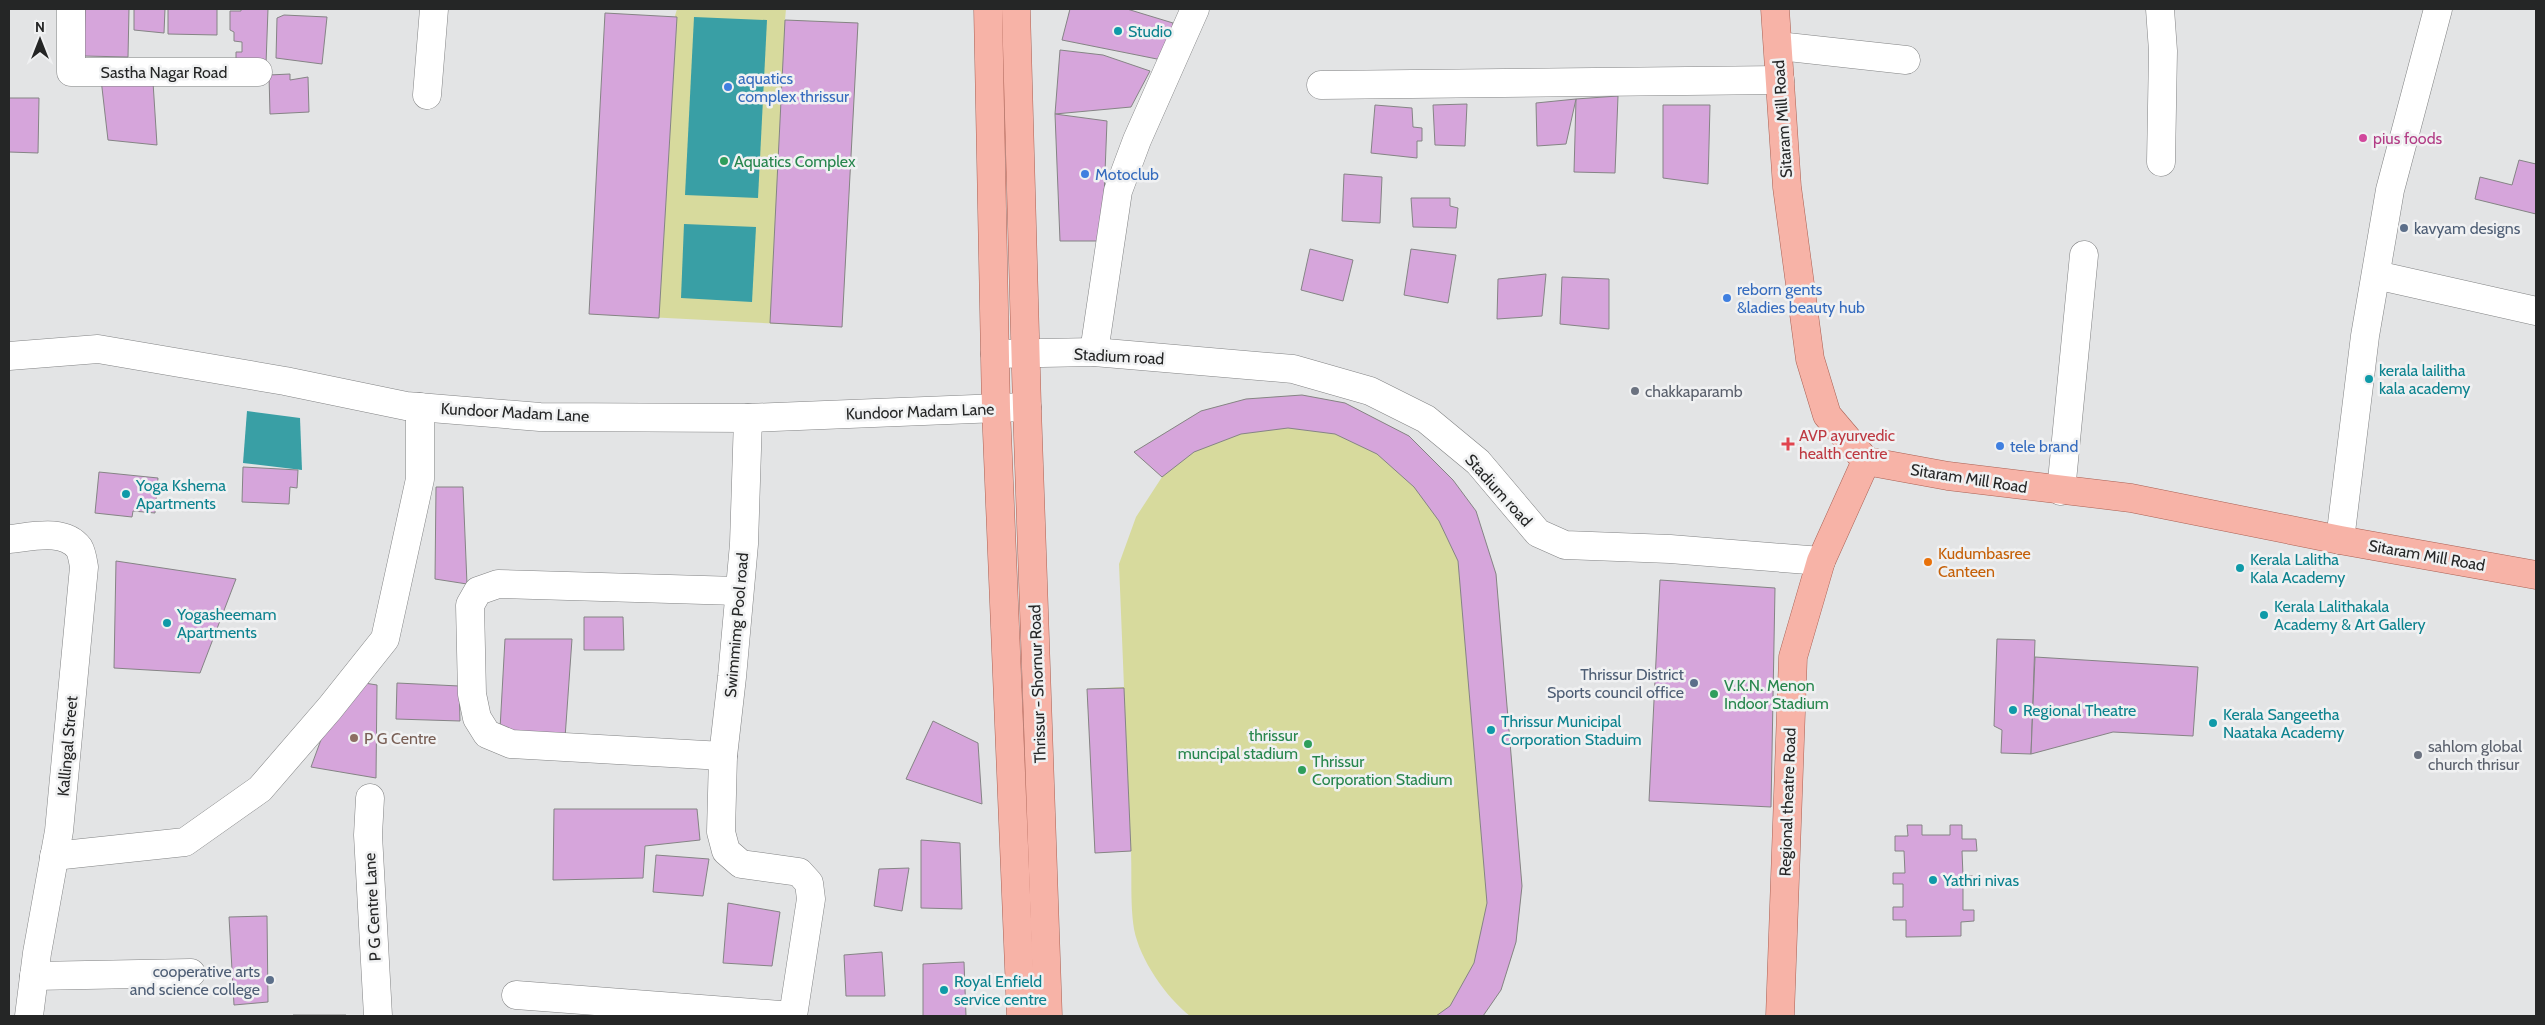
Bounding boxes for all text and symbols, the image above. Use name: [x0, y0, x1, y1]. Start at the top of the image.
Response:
north arrow: [15, 15, 65, 65]
text: N: [35, 18, 45, 36]
place label: Studio: [1128, 22, 1172, 41]
marker: Studio: [1112, 25, 1124, 37]
street label: Sitaram Mill Road: [1769, 59, 1796, 179]
street label: Sastha Nagar Road: [101, 63, 227, 82]
place label: aquatics complex thrissur: [738, 69, 850, 106]
marker: aquatics complex thrissur: [722, 81, 734, 93]
place label: pius foods: [2373, 129, 2443, 148]
marker: pius foods: [2357, 132, 2369, 144]
place label: Aquatics Complex: [734, 152, 856, 171]
marker: Aquatics Complex: [718, 155, 730, 167]
place label: Motoclub: [1095, 165, 1159, 184]
marker: Motoclub: [1079, 168, 1091, 180]
place label: kavyam designs: [2414, 219, 2521, 238]
marker: kavyam designs: [2398, 222, 2410, 234]
place label: reborn gents &ladies beauty hub: [1737, 280, 1865, 317]
marker: reborn gents &ladies beauty hub: [1721, 292, 1733, 304]
street label: Stadium road: [1073, 345, 1165, 368]
place label: kerala lailitha kala academy: [2379, 361, 2470, 398]
marker: kerala lailitha kala academy: [2363, 373, 2375, 385]
place label: chakkaparamb: [1645, 382, 1743, 401]
marker: chakkaparamb: [1629, 385, 1641, 397]
street label: Kundoor Madam Lane: [440, 399, 590, 426]
street label: Kundoor Madam Lane: [845, 399, 995, 424]
place label: AVP ayurvedic health centre: [1799, 426, 1895, 463]
marker: AVP ayurvedic health centre: [1781, 437, 1795, 451]
place label: tele brand: [2010, 437, 2078, 456]
marker: tele brand: [1994, 440, 2006, 452]
street label: Stadium road: [1461, 450, 1536, 530]
street label: Sitaram Mill Road: [1909, 460, 2029, 497]
place label: Yoga Kshema Apartments: [135, 476, 226, 513]
marker: Yoga Kshema Apartments: [120, 488, 132, 500]
street label: Sitaram Mill Road: [2367, 536, 2487, 575]
place label: Kudumbasree Canteen: [1938, 544, 2031, 581]
place label: Kerala Lalitha Kala Academy: [2250, 550, 2345, 587]
street label: Swimmimg Pool road: [721, 552, 752, 698]
marker: Kudumbasree Canteen: [1922, 556, 1934, 568]
marker: Kerala Lalitha Kala Academy: [2234, 562, 2246, 574]
place label: Kerala Lalithakala Academy & Art Gallery: [2274, 597, 2426, 634]
street label: Thrissur - Shornur Road: [1025, 604, 1050, 764]
place label: Yogasheemam Apartments: [176, 605, 277, 642]
marker: Kerala Lalithakala Academy & Art Gallery: [2258, 609, 2270, 621]
marker: Yogasheemam Apartments: [161, 617, 173, 629]
place label: Thrissur District Sports council office: [1547, 665, 1685, 702]
place label: V.K.N. Menon Indoor Stadium: [1724, 676, 1829, 713]
marker: Thrissur District Sports council office: [1688, 677, 1700, 689]
marker: V.K.N. Menon Indoor Stadium: [1708, 688, 1720, 700]
street label: Kallingal Street: [54, 694, 81, 797]
place label: Regional Theatre: [2023, 701, 2136, 720]
marker: Regional Theatre: [2007, 704, 2019, 716]
place label: Kerala Sangeetha Naataka Academy: [2223, 705, 2344, 742]
place label: Thrissur Municipal Corporation Staduim: [1501, 712, 1642, 749]
marker: Kerala Sangeetha Naataka Academy: [2207, 717, 2219, 729]
marker: Thrissur Municipal Corporation Staduim: [1485, 724, 1497, 736]
place label: thrissur muncipal stadium: [1178, 726, 1299, 763]
street label: Regional theatre Road: [1775, 727, 1800, 877]
place label: P G Centre: [364, 729, 436, 748]
marker: P G Centre: [348, 732, 360, 744]
place label: sahlom global church thrisur: [2428, 737, 2522, 774]
marker: thrissur muncipal stadium: [1302, 738, 1314, 750]
marker: sahlom global church thrisur: [2412, 749, 2424, 761]
place label: Thrissur Corporation Stadium: [1312, 752, 1453, 789]
marker: Thrissur Corporation Stadium: [1296, 764, 1308, 776]
street label: P G Centre Lane: [360, 852, 385, 962]
place label: Yathri nivas: [1942, 871, 2019, 890]
marker: Yathri nivas: [1927, 874, 1939, 886]
place label: cooperative arts and science college: [130, 962, 260, 999]
place label: Royal Enfield service centre: [954, 972, 1047, 1009]
marker: cooperative arts and science college: [264, 974, 276, 986]
marker: Royal Enfield service centre: [938, 984, 950, 996]

